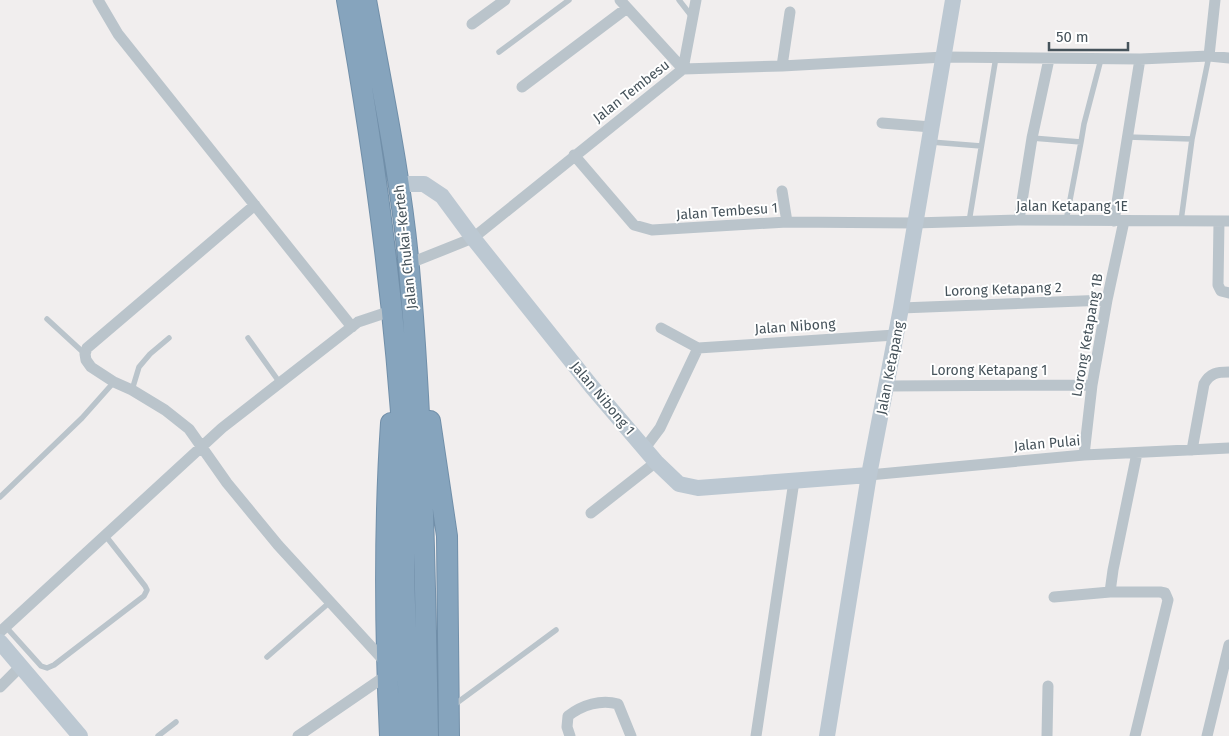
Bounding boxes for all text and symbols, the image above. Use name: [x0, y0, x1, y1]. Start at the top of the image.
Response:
scale bar: [1049, 20, 1128, 52]
text: 50 m: [1056, 28, 1089, 46]
street label: Jalan Tembesu: [590, 56, 673, 126]
street label: Jalan Chukai-Kerteh: [390, 184, 420, 310]
street label: Jalan Ketapang 1E: [1016, 198, 1128, 215]
street label: Jalan Tembesu 1: [676, 199, 778, 224]
street label: Lorong Ketapang 1B: [1068, 272, 1107, 398]
street label: Lorong Ketapang 2: [944, 279, 1062, 300]
street label: Jalan Nibong: [754, 315, 837, 338]
street label: Jalan Ketapang: [873, 319, 908, 416]
street label: Jalan Nibong 1: [567, 358, 638, 438]
street label: Lorong Ketapang 1: [931, 362, 1047, 379]
street label: Jalan Pulai: [1013, 432, 1081, 455]

